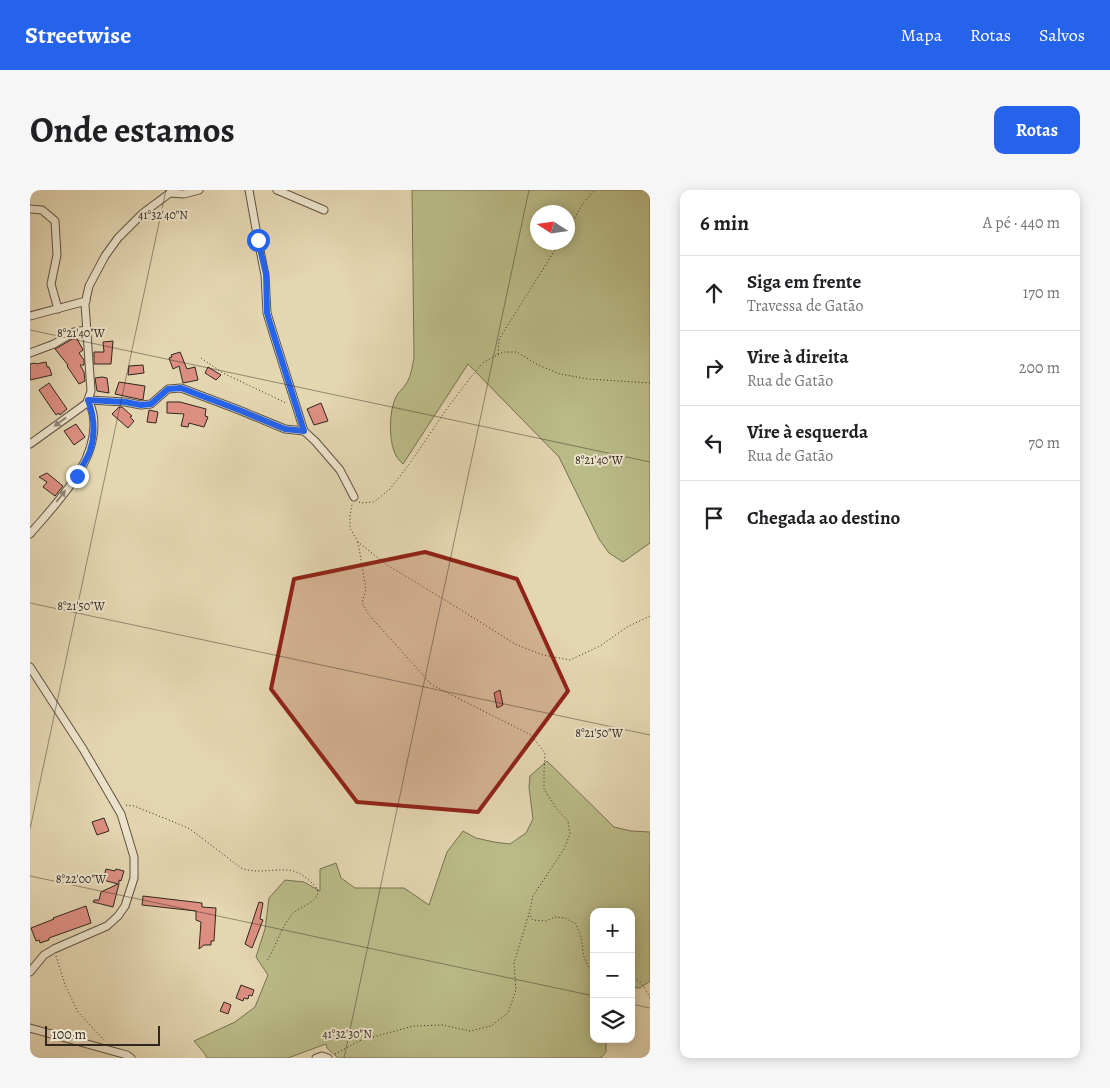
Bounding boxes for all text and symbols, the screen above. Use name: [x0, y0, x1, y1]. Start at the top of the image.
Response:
text: Streetwise: [25, 19, 131, 51]
text: Mapa: [901, 23, 942, 47]
text: Rotas: [970, 23, 1011, 47]
text: Salvos: [1039, 23, 1085, 47]
text: Onde estamos: [30, 106, 235, 154]
button: Rotas: [994, 106, 1080, 154]
north arrow: [530, 205, 575, 250]
text: 41°32'40"N: [138, 207, 188, 223]
text: 6 min: [700, 209, 749, 237]
text: A pé · 440 m: [983, 212, 1060, 234]
route start: [247, 229, 270, 252]
text: Siga em frente: [747, 269, 861, 295]
icon: ahead: [700, 279, 728, 307]
text: 170 m: [1023, 282, 1060, 304]
text: Travessa de Gatão: [747, 295, 864, 317]
text: 8°21'40"W: [57, 325, 106, 341]
text: Vire à direita: [747, 344, 849, 370]
icon: right: [700, 354, 728, 382]
text: 200 m: [1019, 357, 1060, 379]
text: Rua de Gatão: [747, 370, 833, 392]
one-way arrow: [53, 417, 67, 427]
text: Vire à esquerda: [747, 419, 868, 445]
icon: left: [700, 429, 728, 457]
text: 70 m: [1028, 432, 1060, 454]
text: Rua de Gatão: [747, 445, 833, 467]
text: 8°21'40"W: [575, 452, 624, 468]
route end: [66, 465, 89, 488]
one-way arrow: [56, 490, 67, 503]
icon: arrive: [700, 504, 728, 532]
text: Chegada ao destino: [747, 505, 900, 531]
text: 8°21'50"W: [57, 598, 106, 614]
text: 8°21'50"W: [575, 725, 624, 741]
text: 8°22'00"W: [56, 871, 107, 887]
map controls: [590, 908, 635, 1043]
button: +: [590, 908, 635, 953]
button: −: [590, 953, 635, 998]
button: layers: [590, 998, 635, 1043]
scale bar: [45, 1023, 160, 1046]
text: 100 m: [52, 1025, 86, 1044]
text: 41°32'30"N: [322, 1026, 372, 1042]

